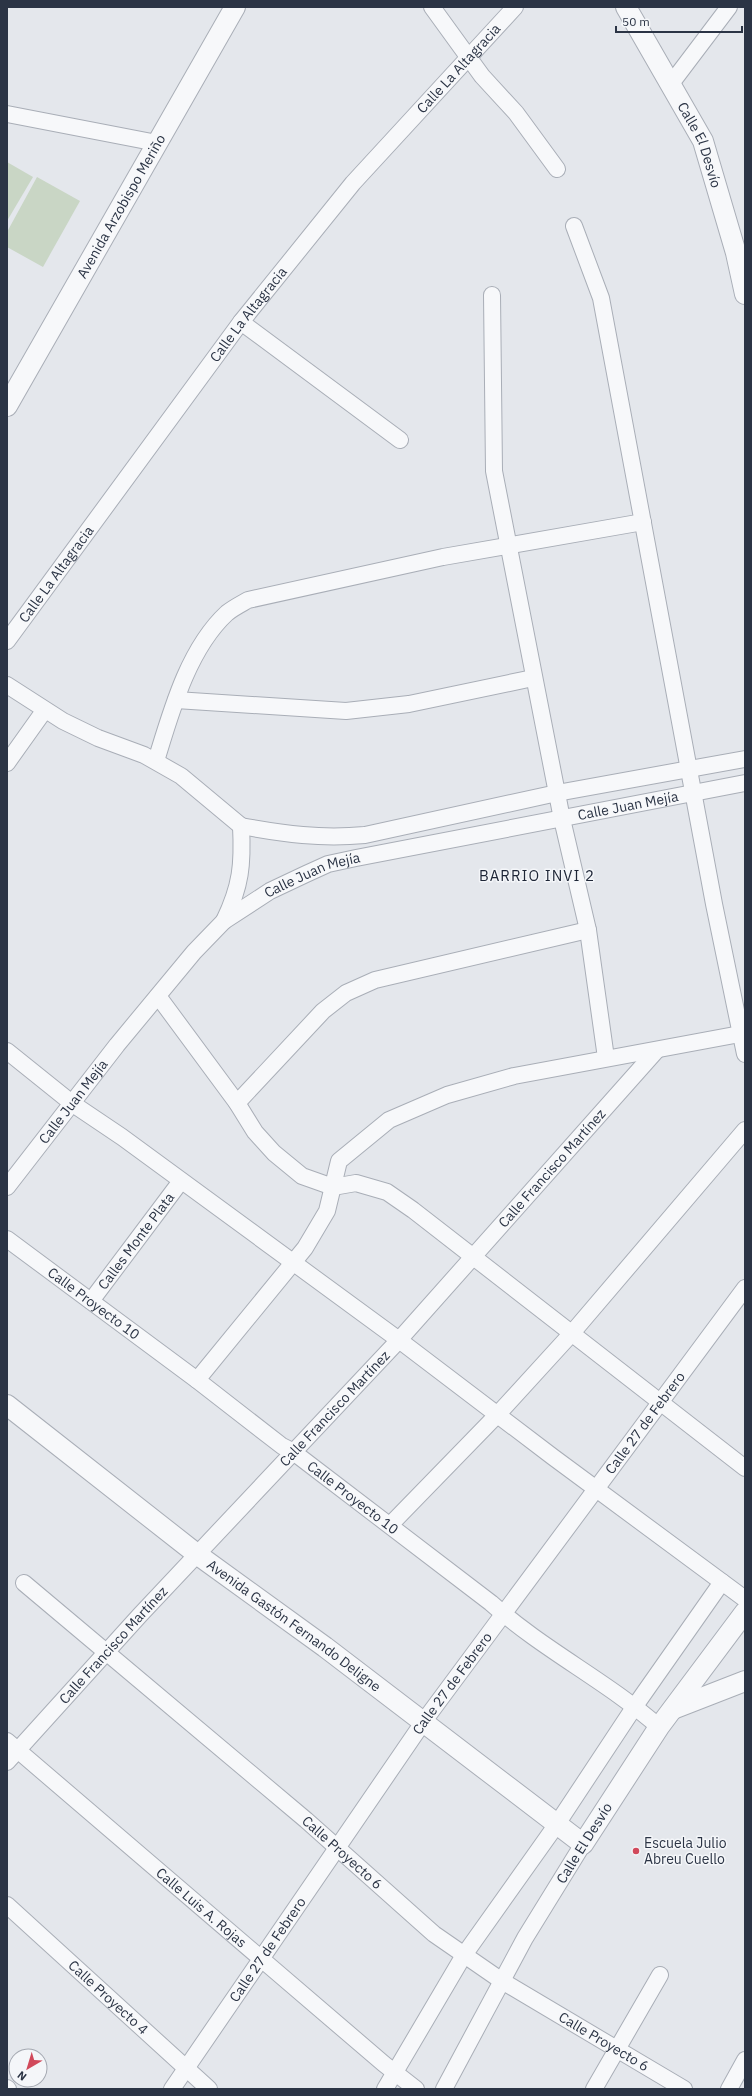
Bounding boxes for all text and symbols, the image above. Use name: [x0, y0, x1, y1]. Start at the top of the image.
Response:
scale bar: [616, 8, 742, 34]
text: 50 m: [622, 14, 650, 29]
street label: Calle La Altagracia: [413, 19, 505, 117]
street label: Calle El Desvío: [673, 99, 725, 190]
street label: Avenida Arzobispo Meriño: [73, 131, 169, 282]
street label: Calle La Altagracia: [206, 263, 291, 366]
street label: Calle La Altagracia: [15, 522, 98, 626]
street label: Calle Juan Mejía: [576, 787, 680, 824]
street label: Calle Juan Mejía: [260, 848, 362, 902]
district label: BARRIO INVI 2: [479, 866, 595, 885]
street label: Calle Juan Mejía: [35, 1055, 112, 1148]
street label: Calle Francisco Martínez: [494, 1105, 610, 1231]
street label: Calles Monte Plata: [94, 1188, 179, 1293]
street label: Calle Proyecto 10: [44, 1263, 143, 1343]
street label: Calle Francisco Martínez: [276, 1346, 394, 1470]
street label: Calle 27 de Febrero: [601, 1368, 689, 1478]
street label: Calle Proyecto 10: [304, 1457, 402, 1538]
street label: Avenida Gastón Fernando Deligne: [203, 1555, 385, 1696]
street label: Calle Francisco Martínez: [55, 1582, 172, 1708]
street label: Calle 27 de Febrero: [408, 1628, 496, 1738]
street label: Calle El Desvío: [552, 1799, 616, 1887]
street label: Calle Proyecto 6: [298, 1812, 386, 1893]
place label: Escuela Julio Abreu Cuello: [644, 1834, 727, 1868]
marker: Escuela Julio Abreu Cuello: [631, 1846, 641, 1856]
street label: Calle Luis A. Rojas: [152, 1864, 251, 1952]
street label: Calle 27 de Febrero: [225, 1894, 310, 2005]
street label: Calle Proyecto 4: [64, 1956, 152, 2038]
street label: Calle Proyecto 6: [555, 2008, 652, 2075]
north arrow: [8, 2048, 48, 2088]
text: N: [14, 2068, 29, 2084]

